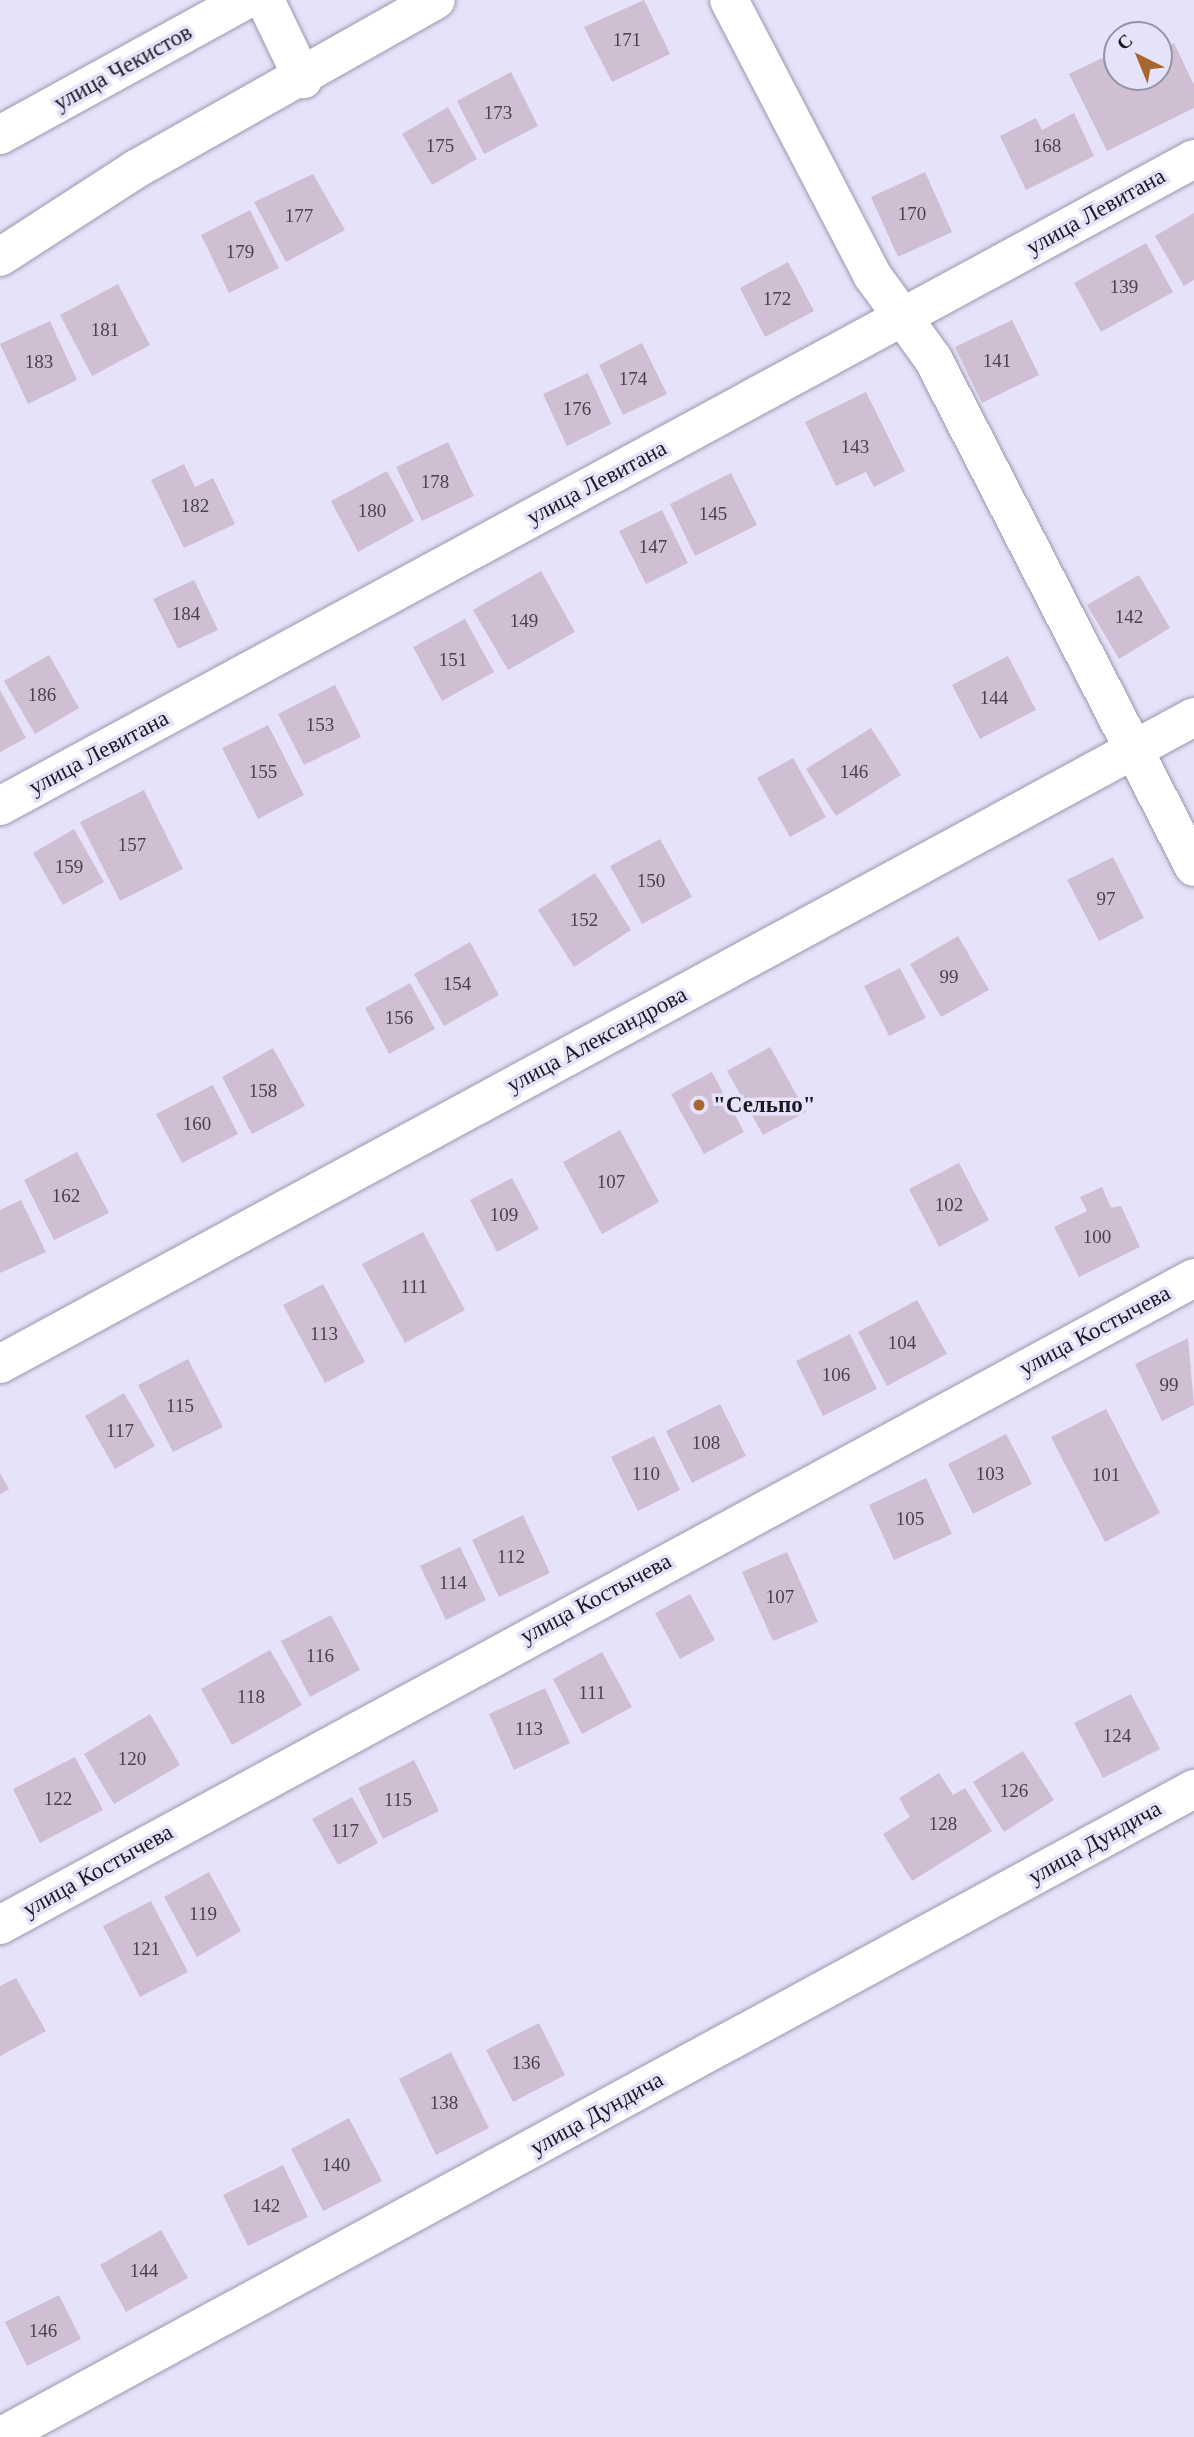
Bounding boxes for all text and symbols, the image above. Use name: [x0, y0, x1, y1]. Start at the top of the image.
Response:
street label: улица Чекистов: [49, 19, 197, 117]
north arrow: [1103, 21, 1173, 91]
house number: 171: [613, 29, 641, 51]
text: С: [1113, 29, 1137, 54]
house number: 173: [484, 102, 512, 124]
house number: 175: [426, 135, 454, 157]
house number: 168: [1033, 135, 1061, 157]
street label: улица Левитана: [1022, 162, 1170, 262]
house number: 170: [898, 203, 926, 225]
house number: 177: [285, 205, 313, 227]
house number: 179: [226, 241, 254, 263]
house number: 139: [1110, 276, 1138, 298]
house number: 172: [763, 288, 791, 310]
house number: 181: [91, 319, 119, 341]
house number: 141: [983, 350, 1011, 372]
house number: 183: [25, 351, 53, 373]
house number: 174: [619, 368, 647, 390]
house number: 176: [563, 398, 591, 420]
street label: улица Левитана: [522, 435, 672, 531]
house number: 143: [841, 436, 869, 458]
house number: 178: [421, 471, 449, 493]
house number: 182: [181, 495, 209, 517]
house number: 180: [358, 500, 386, 522]
house number: 145: [699, 503, 727, 525]
house number: 147: [639, 536, 667, 558]
house number: 184: [172, 603, 200, 625]
house number: 142: [1115, 606, 1143, 628]
house number: 149: [510, 610, 538, 632]
house number: 151: [439, 649, 467, 671]
house number: 186: [28, 684, 56, 706]
house number: 144: [980, 687, 1008, 709]
street label: улица Левитана: [24, 705, 174, 801]
house number: 153: [306, 714, 334, 736]
house number: 155: [249, 761, 277, 783]
house number: 146: [840, 761, 868, 783]
house number: 157: [118, 834, 146, 856]
house number: 159: [55, 856, 83, 878]
house number: 150: [637, 870, 665, 892]
house number: 97: [1096, 888, 1116, 910]
house number: 152: [570, 909, 598, 931]
house number: 99: [940, 966, 959, 988]
house number: 154: [443, 973, 471, 995]
street label: улица Александрова: [502, 981, 692, 1099]
house number: 156: [385, 1007, 413, 1029]
house number: 158: [249, 1080, 277, 1102]
place label: "Сельпо": [713, 1091, 815, 1119]
marker: "Сельпо": [691, 1097, 707, 1113]
house number: 160: [183, 1113, 211, 1135]
house number: 107: [597, 1171, 625, 1193]
house number: 162: [52, 1185, 80, 1207]
house number: 102: [935, 1194, 963, 1216]
house number: 109: [490, 1204, 518, 1226]
house number: 100: [1083, 1226, 1111, 1248]
house number: 111: [400, 1276, 428, 1298]
street label: улица Костычева: [1015, 1280, 1175, 1382]
house number: 113: [310, 1323, 338, 1345]
house number: 104: [888, 1332, 916, 1354]
house number: 106: [822, 1364, 850, 1386]
house number: 99: [1160, 1374, 1178, 1396]
house number: 115: [166, 1395, 194, 1417]
house number: 117: [106, 1420, 134, 1442]
house number: 108: [692, 1432, 720, 1454]
house number: 110: [632, 1463, 660, 1485]
house number: 103: [976, 1463, 1004, 1485]
house number: 101: [1092, 1464, 1120, 1486]
house number: 105: [896, 1508, 924, 1530]
house number: 112: [497, 1546, 525, 1568]
street label: улица Костычева: [516, 1548, 676, 1650]
house number: 114: [439, 1572, 467, 1594]
house number: 107: [766, 1586, 794, 1608]
house number: 116: [306, 1645, 334, 1667]
house number: 111: [578, 1682, 606, 1704]
house number: 118: [237, 1686, 265, 1708]
house number: 113: [515, 1718, 543, 1740]
house number: 124: [1103, 1725, 1131, 1747]
house number: 120: [118, 1748, 146, 1770]
house number: 126: [1000, 1780, 1028, 1802]
house number: 122: [44, 1788, 72, 1810]
house number: 115: [384, 1789, 412, 1811]
street label: улица Дундича: [1024, 1795, 1166, 1891]
house number: 128: [929, 1813, 957, 1835]
street label: улица Костычева: [18, 1818, 178, 1924]
house number: 117: [331, 1820, 359, 1842]
house number: 119: [189, 1903, 217, 1925]
house number: 121: [132, 1938, 160, 1960]
house number: 136: [512, 2052, 540, 2074]
street label: улица Дундича: [526, 2066, 668, 2162]
house number: 138: [430, 2092, 458, 2114]
house number: 140: [322, 2154, 350, 2176]
house number: 142: [252, 2195, 280, 2217]
house number: 144: [130, 2260, 158, 2282]
house number: 146: [29, 2320, 57, 2342]

